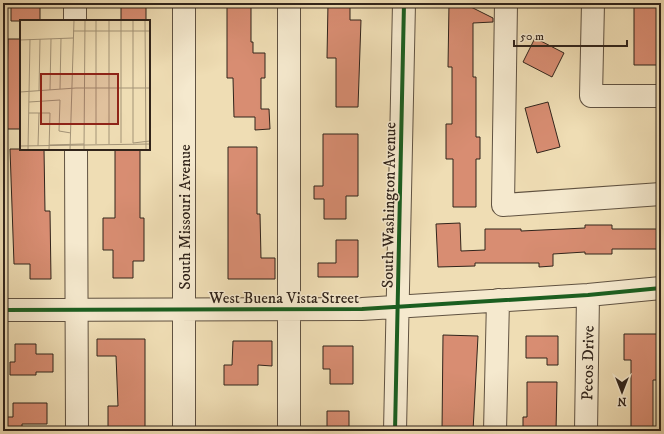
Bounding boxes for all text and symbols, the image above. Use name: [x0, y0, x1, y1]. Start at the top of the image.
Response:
inset map: [20, 20, 150, 150]
scale bar: [514, 22, 627, 48]
text: 50 m: [520, 29, 544, 44]
street label: South Washington Avenue: [378, 121, 400, 288]
street label: South Missouri Avenue: [175, 144, 195, 290]
street label: West Buena Vista Street: [208, 288, 359, 308]
street label: Pecos Drive: [577, 325, 599, 401]
north arrow: [602, 372, 642, 412]
text: N: [617, 394, 627, 408]

